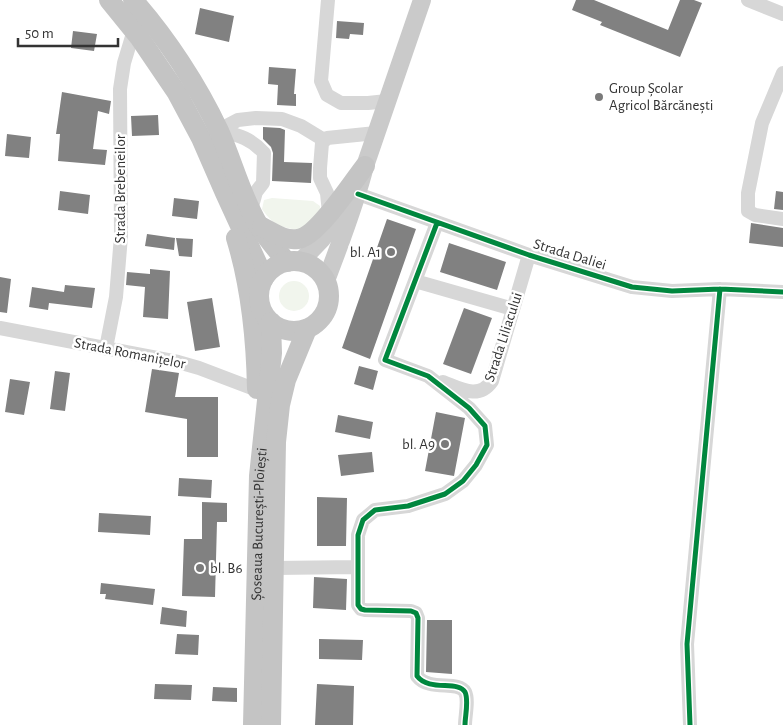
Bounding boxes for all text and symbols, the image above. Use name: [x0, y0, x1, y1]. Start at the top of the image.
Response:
scale bar: [18, 15, 118, 47]
text: 50 m: [25, 26, 54, 41]
place label: Group Școlar Agricol Bărcănești: [609, 81, 713, 114]
marker: Group Școlar Agricol Bărcănești: [593, 91, 605, 103]
street label: Strada Brebeneilor: [113, 134, 128, 243]
street label: Strada Daliei: [532, 236, 608, 273]
place label: bl. A1: [350, 245, 381, 260]
marker: bl. A1: [385, 246, 397, 258]
street label: Strada Liliacului: [482, 291, 525, 384]
street label: Strada Romanițelor: [73, 335, 187, 373]
place label: bl. A9: [402, 437, 435, 452]
marker: bl. A9: [439, 438, 451, 450]
street label: Șoseaua București-Ploiești: [249, 447, 270, 601]
place label: bl. B6: [210, 561, 242, 576]
marker: bl. B6: [194, 562, 206, 574]

